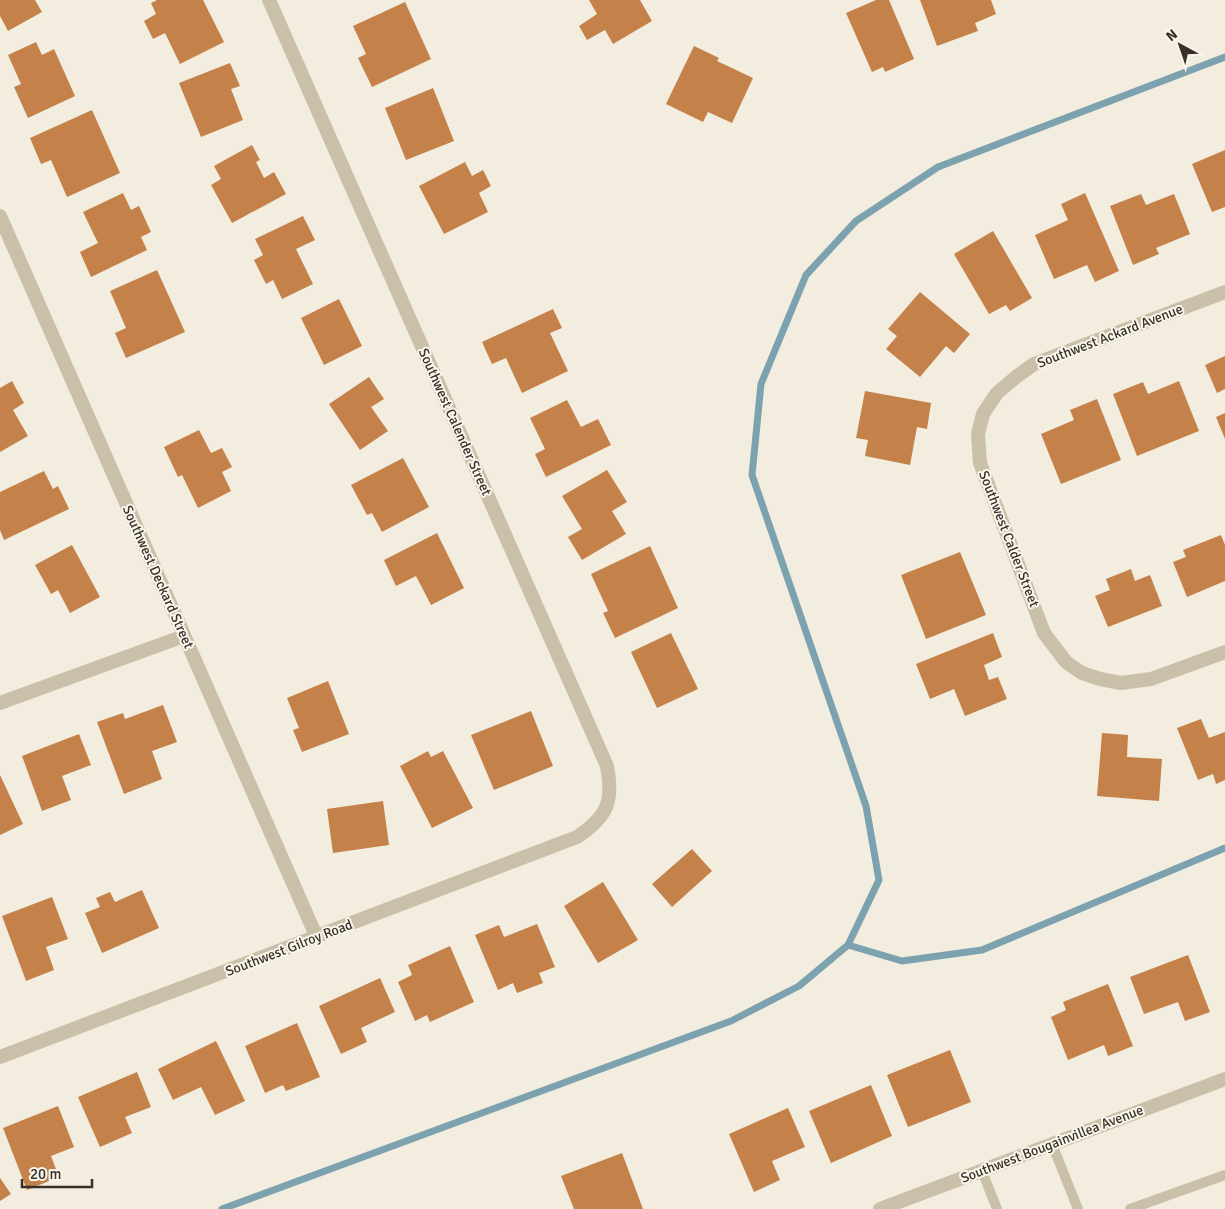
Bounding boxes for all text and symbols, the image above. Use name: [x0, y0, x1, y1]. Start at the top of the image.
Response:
north arrow: [1155, 20, 1205, 70]
text: N: [1163, 26, 1181, 45]
street label: Southwest Ackard Avenue: [1035, 300, 1185, 372]
street label: Southwest Calender Street: [415, 346, 495, 498]
street label: Southwest Calder Street: [975, 468, 1043, 610]
street label: Southwest Deckard Street: [119, 503, 197, 651]
street label: Southwest Gilroy Road: [223, 916, 355, 980]
street label: Southwest Bougainvillea Avenue: [958, 1101, 1146, 1187]
scale bar: [22, 1156, 92, 1188]
text: 20 m: [30, 1165, 61, 1183]

